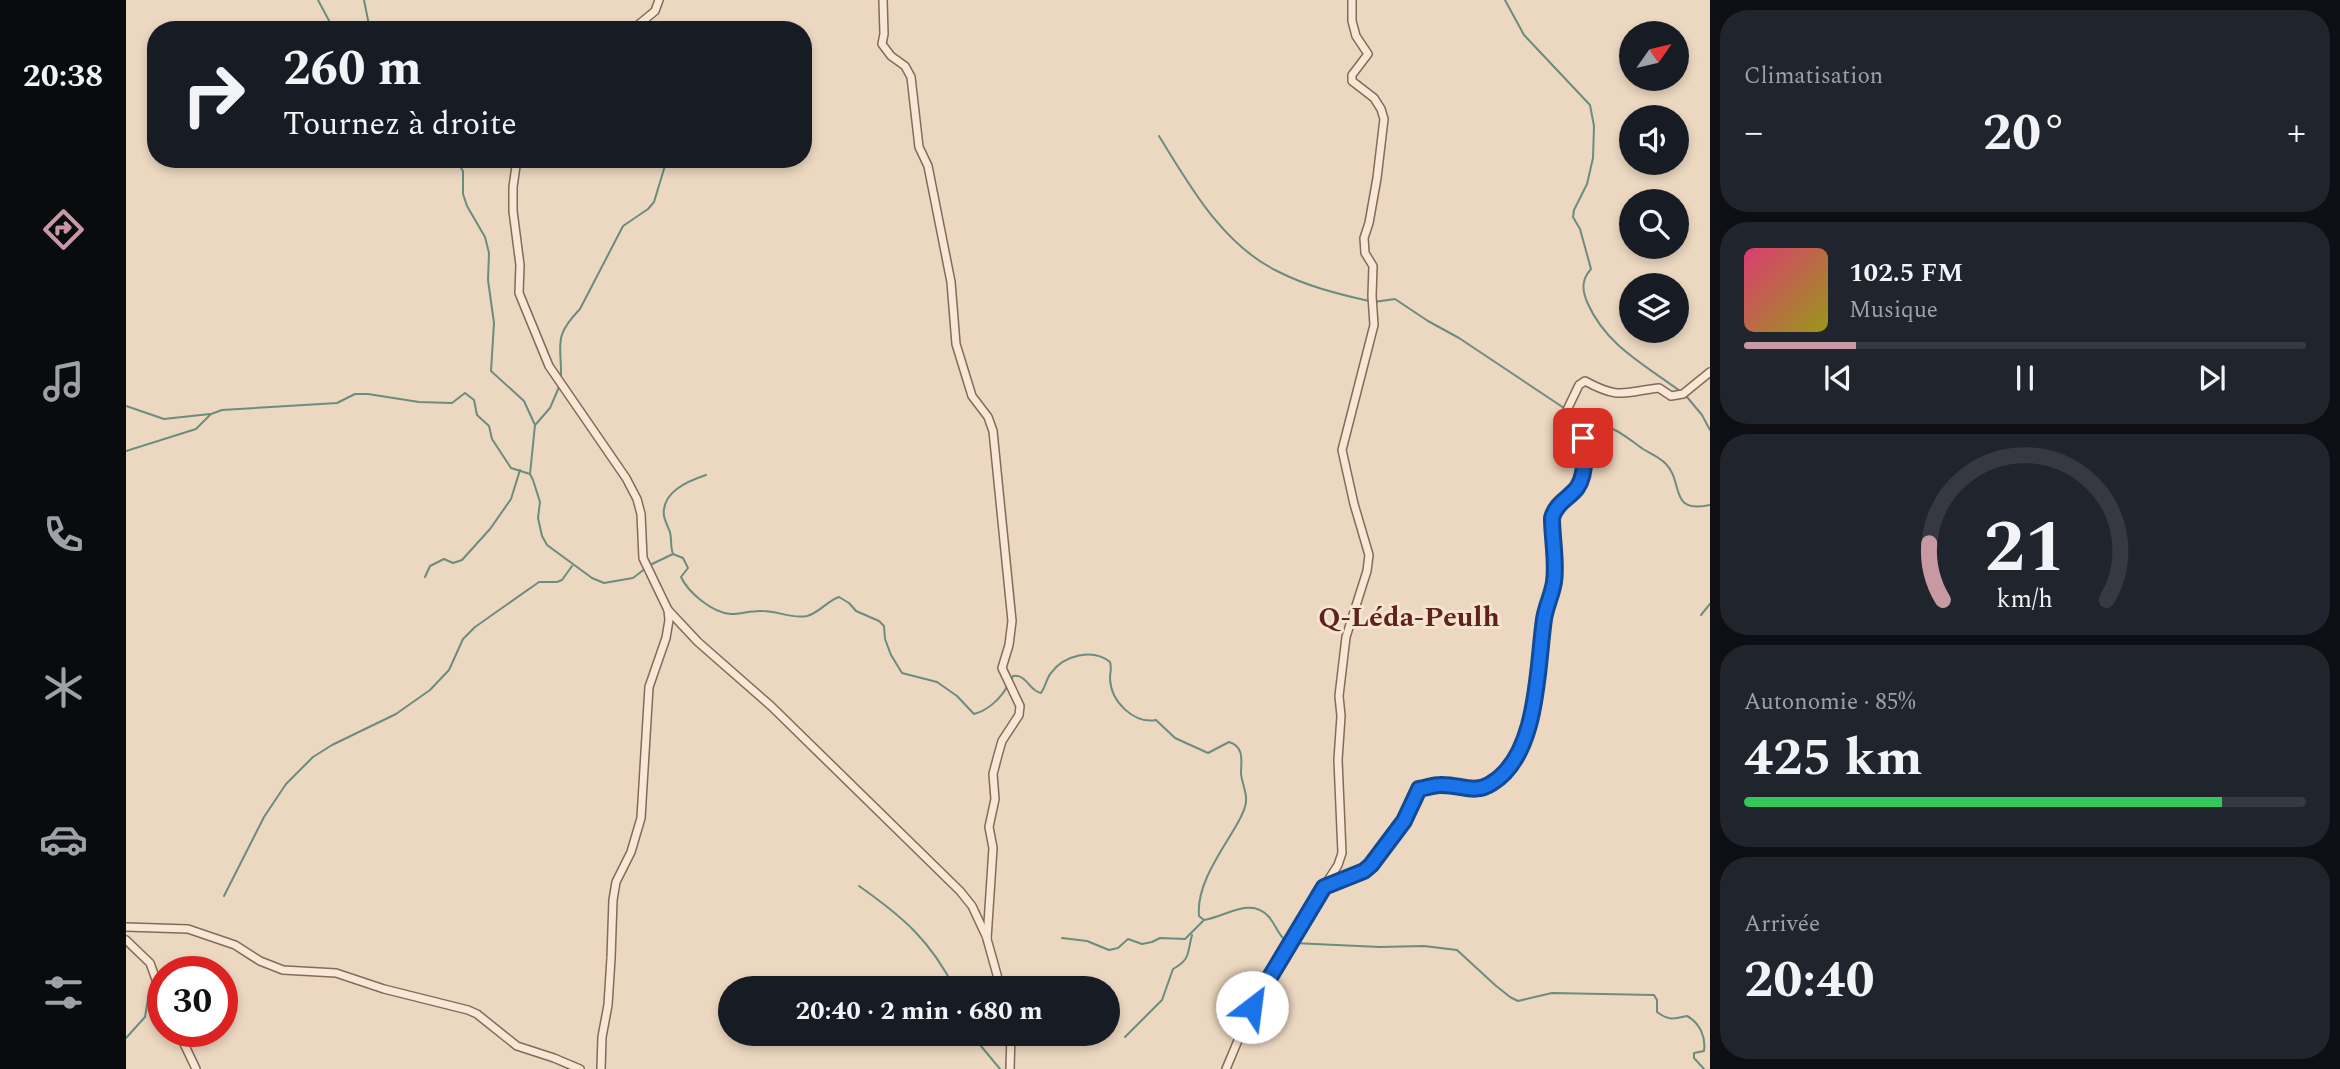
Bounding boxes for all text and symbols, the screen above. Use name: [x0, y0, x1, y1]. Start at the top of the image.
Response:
north arrow: [1619, 21, 1689, 91]
map controls: [1619, 21, 1689, 343]
text: 260 m: [283, 32, 422, 107]
icon: right: [168, 49, 259, 140]
text: 20:38: [23, 52, 103, 101]
text: Climatisation: [1744, 59, 1883, 94]
text: 20°: [1983, 94, 2067, 173]
text: Tournez à droite: [283, 100, 517, 149]
text: −: [1744, 104, 1763, 162]
text: +: [2287, 104, 2306, 162]
button: sound: [1619, 105, 1689, 175]
button: search: [1619, 189, 1689, 259]
icon: directions: [39, 205, 88, 254]
text: 102.5 FM: [1849, 253, 1963, 293]
button: layers: [1619, 273, 1689, 343]
text: Musique: [1849, 293, 1938, 328]
icon: music: [39, 357, 88, 406]
icon: previous: [1819, 359, 1857, 397]
icon: pause: [2006, 359, 2044, 397]
icon: next: [2193, 359, 2231, 397]
pin: [1553, 408, 1613, 468]
icon: arrive: [1564, 419, 1602, 457]
text: 21: [1984, 494, 2066, 605]
icon: phone: [39, 510, 88, 559]
text: km/h: [1997, 581, 2053, 619]
district label: Q-Léda-Peulh: [1318, 596, 1500, 639]
icon: climate: [39, 663, 88, 712]
text: Autonomie · 85%: [1744, 685, 1916, 720]
text: 425 km: [1744, 719, 1923, 798]
icon: car: [39, 815, 88, 864]
text: Arrivée: [1744, 907, 1820, 942]
text: 20:40: [1744, 941, 1875, 1020]
speed limit sign: 30: [147, 956, 238, 1047]
icon: filters: [39, 968, 88, 1017]
position arrow: [1215, 970, 1289, 1044]
text: 20:40 · 2 min · 680 m: [795, 991, 1043, 1031]

